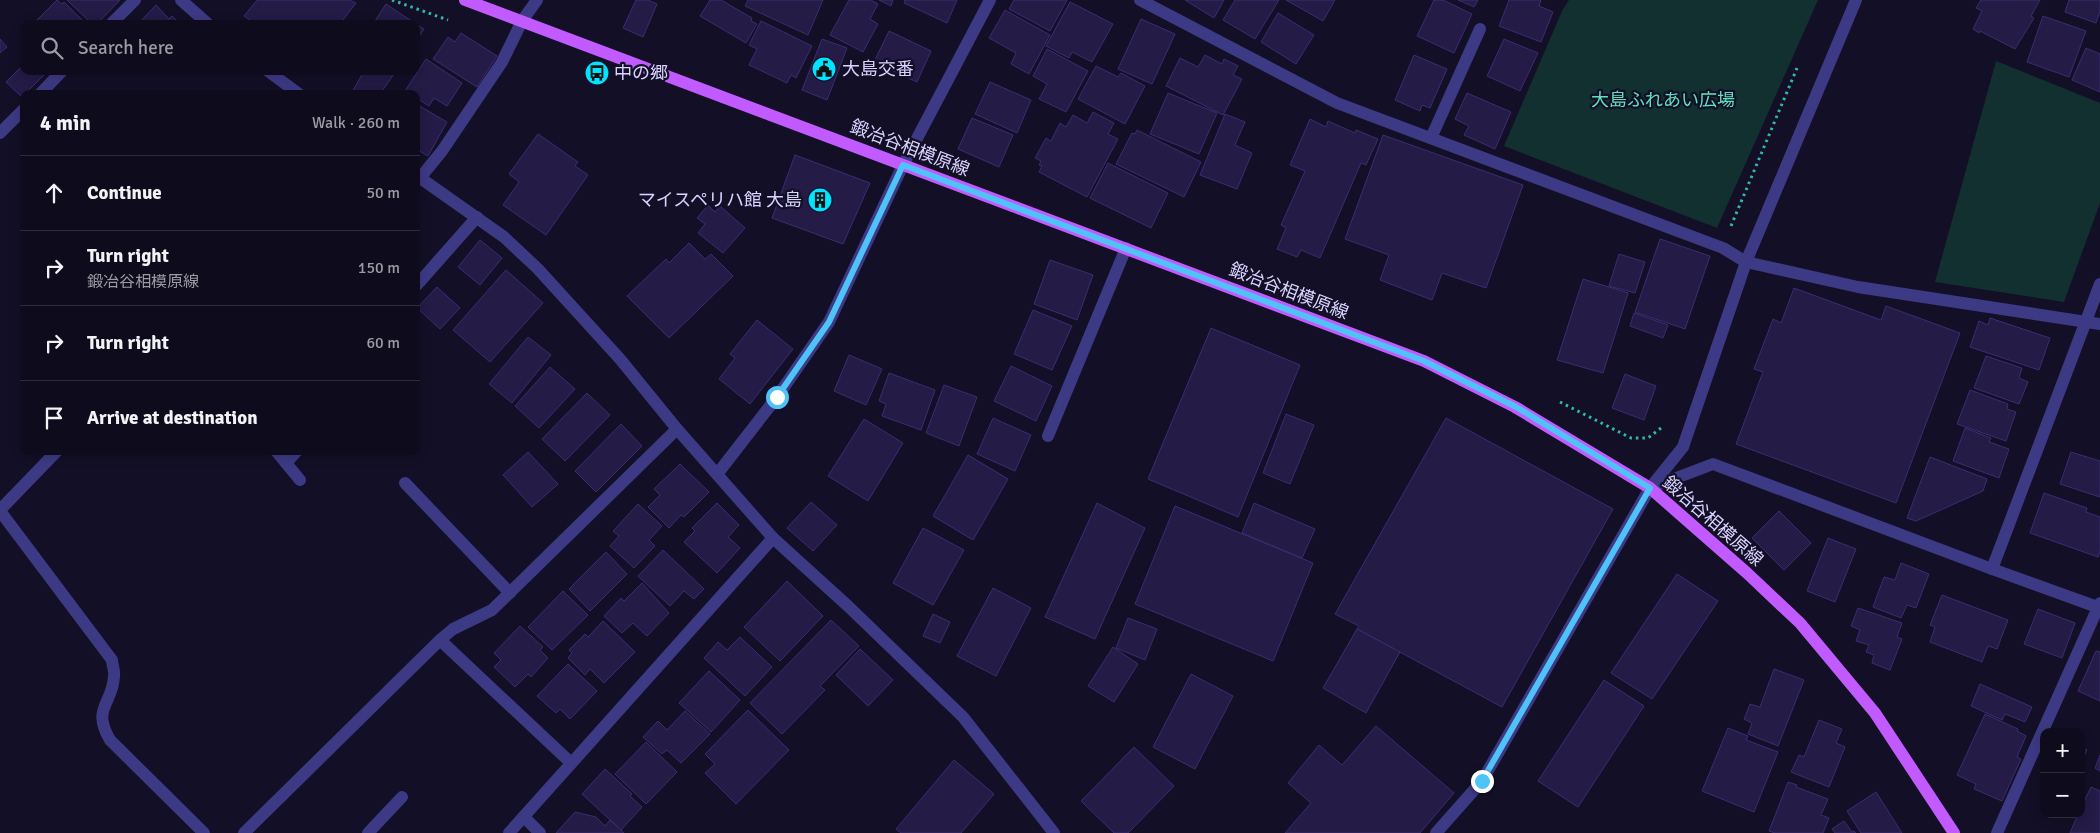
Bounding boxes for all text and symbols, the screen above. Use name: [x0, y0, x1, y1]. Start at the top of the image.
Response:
search box: [20, 20, 420, 75]
icon: search: [38, 34, 66, 62]
text: Search here: [78, 36, 174, 60]
public building icon: 大島交番: [811, 56, 837, 82]
place label: 大島交番: [842, 58, 914, 80]
bus stop icon: 中の郷: [584, 60, 610, 86]
place label: 中の郷: [614, 62, 668, 84]
park label: 大島ふれあい広場: [1591, 89, 1735, 111]
text: 4 min: [40, 110, 91, 136]
text: Walk · 260 m: [312, 113, 400, 133]
street label: 鍛冶谷相模原線: [847, 115, 973, 181]
icon: ahead: [40, 179, 68, 207]
text: Continue: [87, 181, 162, 205]
text: 50 m: [366, 183, 400, 203]
building icon: マイスペリハ館 大島: [807, 187, 833, 213]
place label: マイスペリハ館 大島: [638, 189, 802, 211]
text: Turn right: [87, 244, 169, 268]
icon: right: [40, 254, 68, 282]
text: 150 m: [358, 258, 400, 278]
street label: 鍛冶谷相模原線: [1226, 258, 1352, 324]
text: 鍛冶谷相模原線: [87, 272, 199, 292]
icon: right: [40, 329, 68, 357]
text: Turn right: [87, 331, 169, 355]
text: 60 m: [366, 333, 400, 353]
route start: [766, 386, 789, 409]
icon: arrive: [40, 404, 68, 432]
text: Arrive at destination: [87, 406, 258, 430]
street label: 鍛冶谷相模原線: [1658, 471, 1768, 571]
map controls: [2040, 728, 2085, 818]
button: +: [2040, 728, 2085, 773]
route end: [1471, 770, 1494, 793]
button: −: [2040, 773, 2085, 818]

